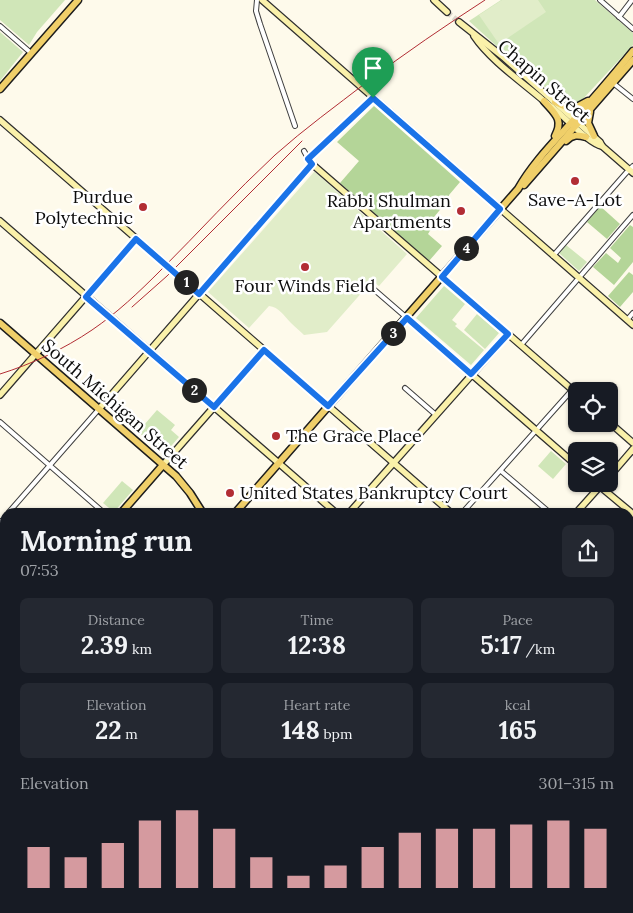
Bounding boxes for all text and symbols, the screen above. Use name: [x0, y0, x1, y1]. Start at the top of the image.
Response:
street label: Chapin Street: [493, 34, 595, 127]
pin: [352, 47, 394, 98]
icon: arrive: [359, 54, 387, 82]
marker: Save-A-Lot: [569, 175, 581, 187]
place label: Purdue Polytechnic: [35, 185, 133, 229]
place label: Save-A-Lot: [528, 188, 622, 211]
place label: Rabbi Shulman Apartments: [327, 189, 451, 233]
marker: Purdue Polytechnic: [137, 201, 149, 213]
marker: Rabbi Shulman Apartments: [455, 205, 467, 217]
pin: 4: [454, 236, 478, 260]
text: 4: [463, 239, 470, 257]
marker: Four Winds Field: [299, 261, 311, 273]
pin: 1: [174, 270, 198, 294]
text: 1: [184, 273, 189, 291]
place label: Four Winds Field: [234, 274, 376, 297]
pin: 3: [380, 320, 406, 346]
text: 3: [390, 324, 397, 342]
street label: South Michigan Street: [37, 334, 193, 474]
pin: 2: [182, 378, 206, 402]
text: 2: [191, 381, 198, 399]
map controls: [568, 382, 618, 492]
button: locate: [568, 382, 618, 432]
place label: The Grace Place: [286, 424, 422, 447]
marker: The Grace Place: [270, 430, 282, 442]
button: layers: [568, 442, 618, 492]
place label: United States Bankruptcy Court: [240, 481, 508, 504]
marker: United States Bankruptcy Court: [224, 487, 236, 499]
text: Morning run: [20, 523, 192, 559]
button: share: [562, 525, 614, 577]
text: 07:53: [20, 560, 59, 580]
text: Distance: [88, 611, 145, 629]
text: Time: [300, 611, 333, 629]
text: Pace: [502, 611, 533, 629]
text: 2.39: [81, 629, 128, 661]
text: 12:38: [288, 629, 346, 661]
text: 5:17: [480, 629, 522, 661]
text: km: [128, 640, 152, 658]
text: /km: [522, 640, 555, 658]
text: Elevation: [86, 696, 146, 714]
text: Heart rate: [284, 696, 350, 714]
text: kcal: [505, 696, 531, 714]
text: 22: [95, 714, 122, 746]
text: 148: [282, 714, 320, 746]
text: 165: [499, 714, 537, 746]
text: m: [122, 725, 138, 743]
text: bpm: [320, 725, 352, 743]
text: Elevation: [20, 773, 89, 793]
text: 301–315 m: [538, 773, 614, 793]

